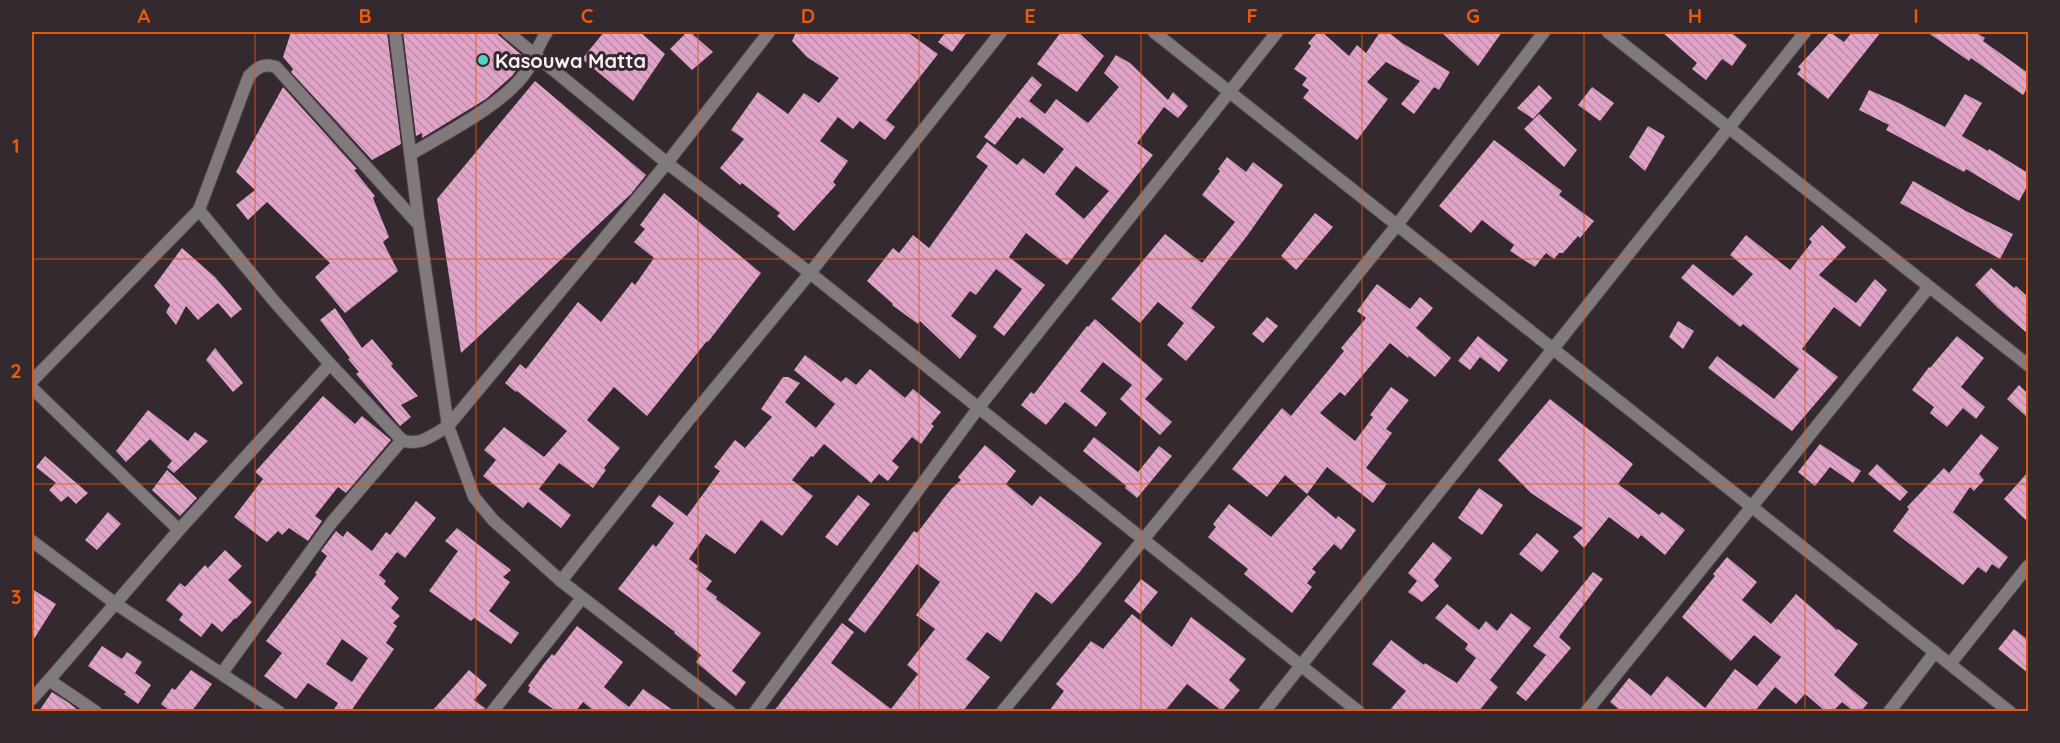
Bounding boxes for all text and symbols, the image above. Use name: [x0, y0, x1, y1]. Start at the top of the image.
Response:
text: A: [138, 3, 151, 28]
text: B: [358, 3, 372, 28]
text: C: [581, 3, 594, 28]
text: D: [801, 3, 815, 28]
text: E: [1024, 3, 1036, 28]
text: F: [1246, 3, 1258, 28]
text: G: [1466, 3, 1480, 28]
text: H: [1688, 3, 1702, 28]
text: I: [1913, 3, 1919, 28]
place label: Kasouwa Matta: [495, 48, 646, 73]
marker: Kasouwa Matta: [476, 53, 490, 67]
text: 1: [12, 133, 20, 158]
text: 2: [10, 358, 22, 383]
text: 3: [11, 584, 21, 609]

